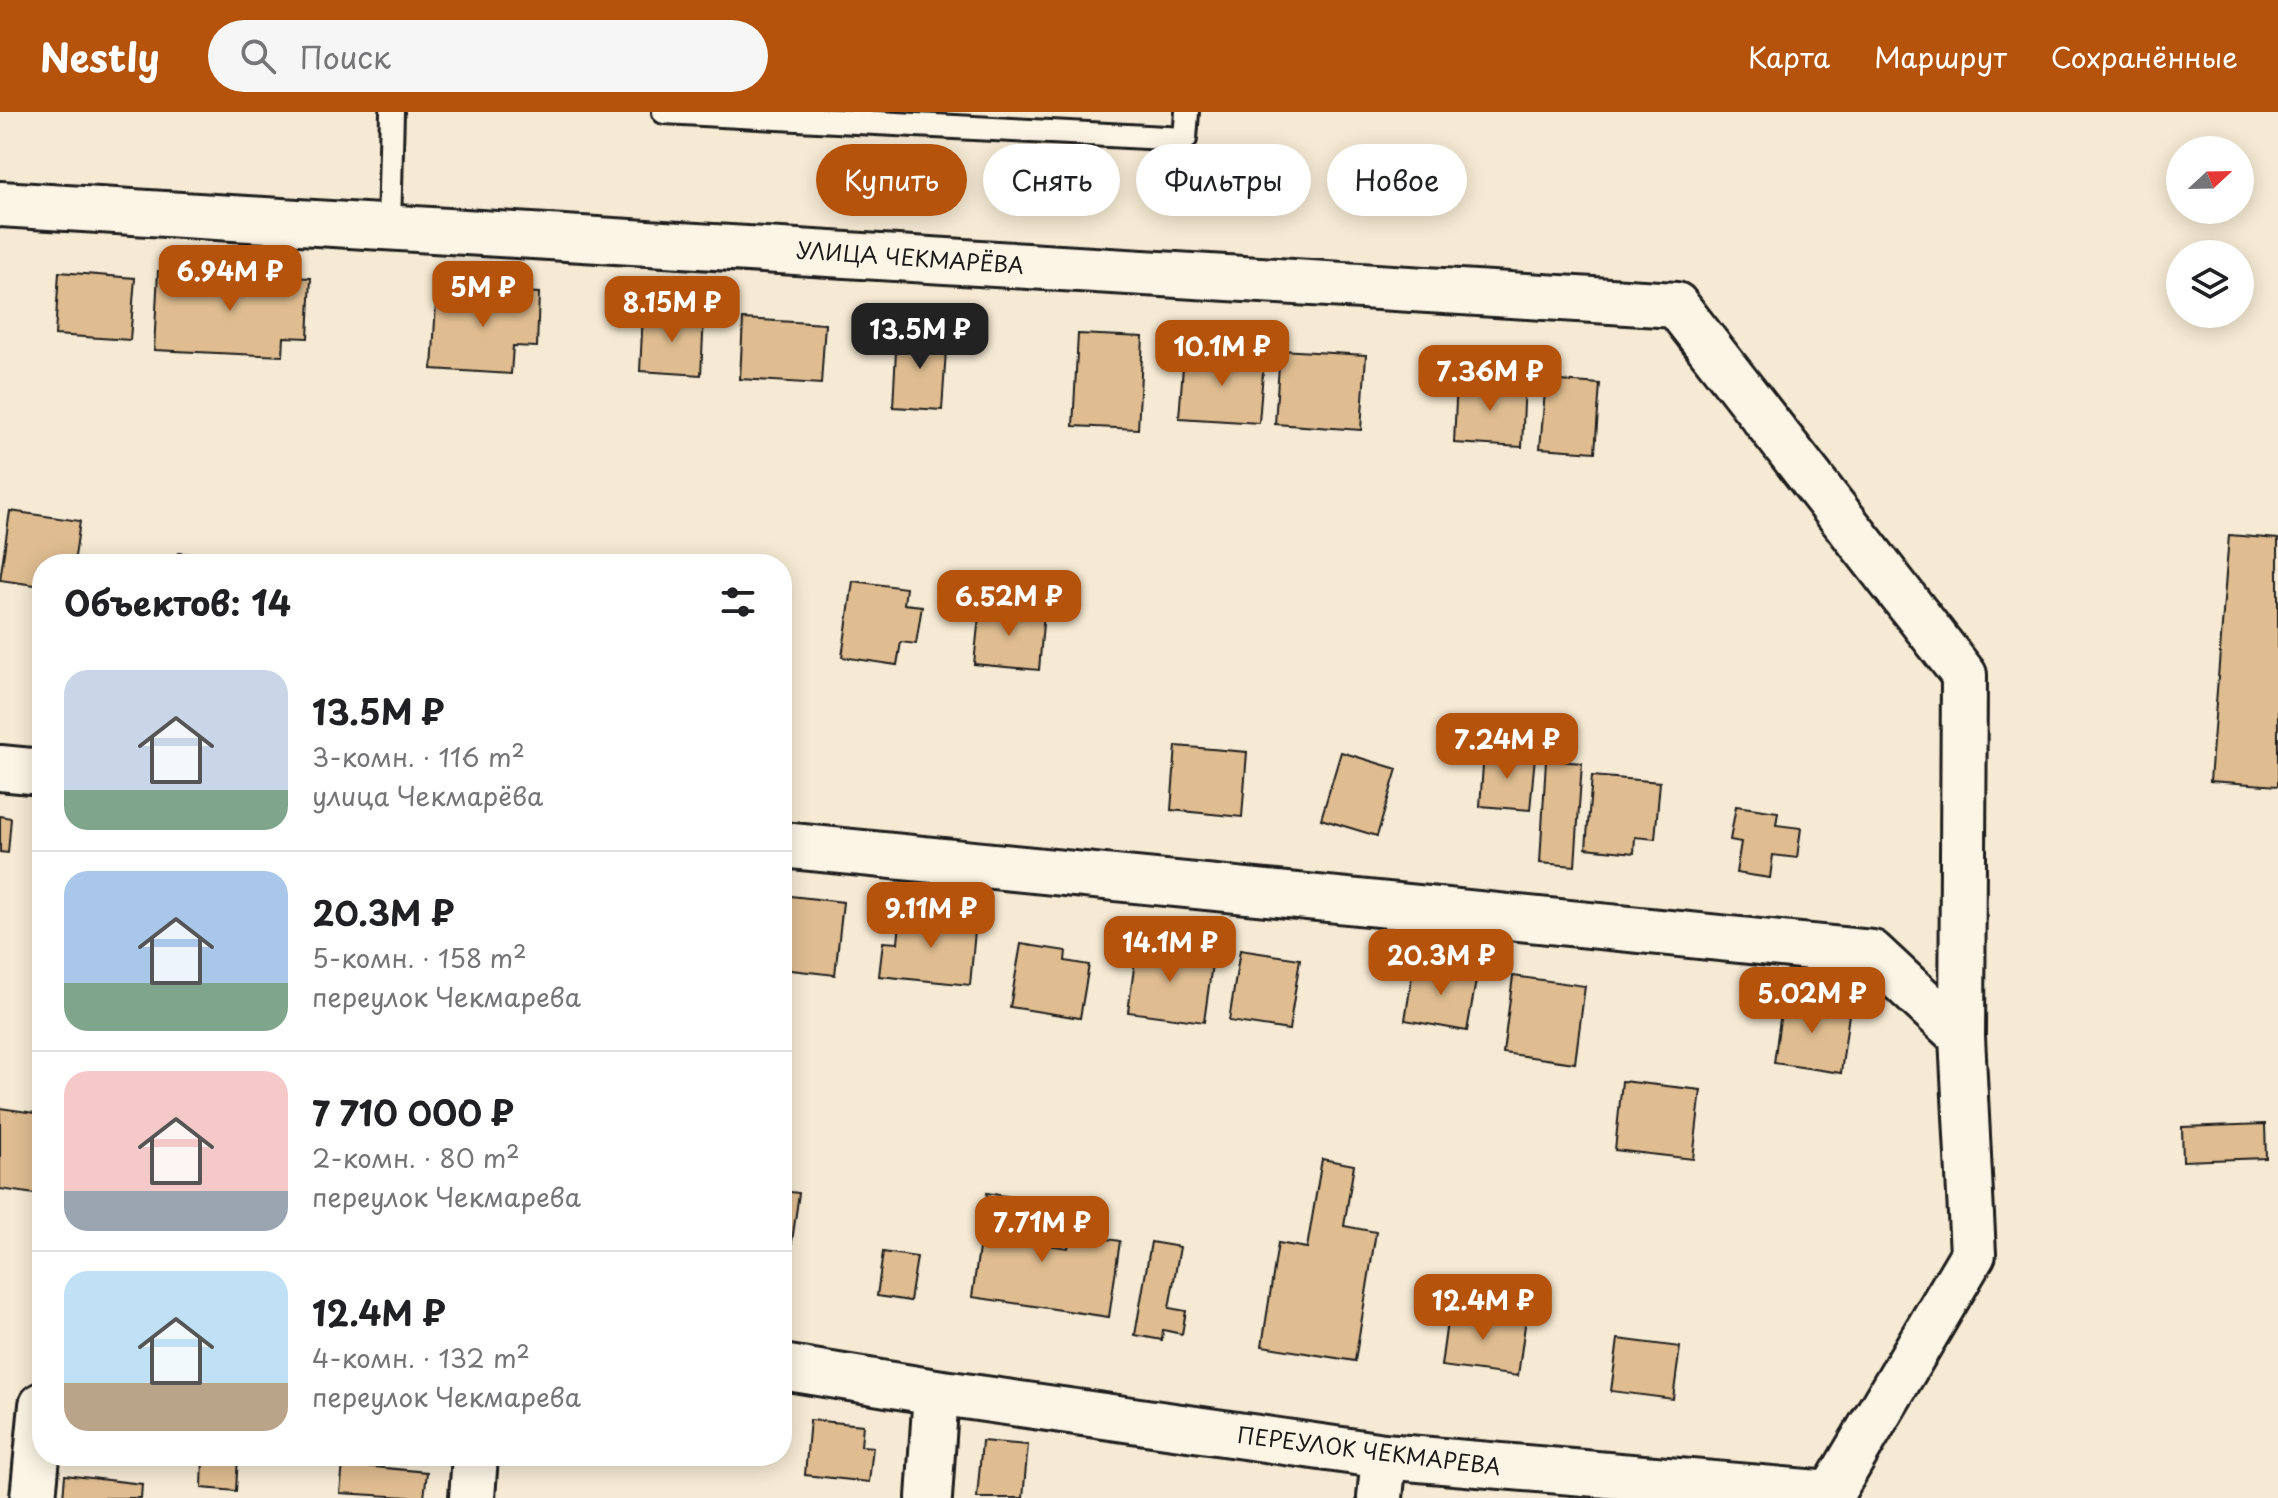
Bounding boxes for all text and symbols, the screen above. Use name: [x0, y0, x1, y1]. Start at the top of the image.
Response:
search box: [208, 20, 768, 92]
text: Nestly: [40, 28, 160, 85]
icon: search: [236, 34, 280, 78]
text: Поиск: [300, 34, 391, 79]
text: Карта: [1748, 35, 1830, 78]
text: Маршрут: [1874, 35, 2007, 78]
text: Сохранённые: [2051, 35, 2238, 78]
north arrow: [2166, 136, 2254, 224]
map controls: [2166, 136, 2254, 328]
chip: Купить: [816, 144, 967, 216]
chip: Снять: [983, 144, 1120, 216]
chip: Фильтры: [1136, 144, 1311, 216]
chip: Новое: [1327, 144, 1467, 216]
street label: УЛИЦА ЧЕКМАРЁВА: [795, 232, 1025, 281]
button: layers: [2166, 240, 2254, 328]
pin: 6.94M ₽: [156, 245, 304, 313]
text: 6.94M ₽: [177, 251, 283, 290]
pin: 5M ₽: [436, 261, 530, 329]
text: 5M ₽: [450, 267, 516, 306]
pin: 8.15M ₽: [598, 276, 746, 344]
text: 8.15M ₽: [623, 282, 721, 321]
pin: 13.5M ₽: [846, 303, 994, 371]
text: 13.5M ₽: [869, 309, 971, 348]
pin: 10.1M ₽: [1148, 320, 1296, 388]
text: 10.1M ₽: [1173, 326, 1271, 365]
pin: 7.36M ₽: [1416, 345, 1564, 413]
text: 7.36M ₽: [1436, 351, 1544, 390]
pin: 6.52M ₽: [935, 570, 1083, 638]
text: Объектов: 14: [64, 576, 291, 628]
text: 6.52M ₽: [955, 576, 1063, 615]
icon: filters: [716, 580, 760, 624]
text: 13.5M ₽: [312, 685, 444, 737]
icon: home: [128, 702, 224, 798]
pin: 7.24M ₽: [1433, 713, 1581, 781]
text: 7.24M ₽: [1454, 719, 1560, 758]
text: 3-комн. · 116 m²: [312, 737, 525, 776]
text: улица Чекмарёва: [312, 776, 543, 815]
pin: 9.11M ₽: [857, 882, 1005, 950]
text: 20.3M ₽: [312, 886, 455, 938]
text: 9.11M ₽: [885, 888, 977, 927]
icon: home: [128, 903, 224, 999]
pin: 14.1M ₽: [1096, 916, 1244, 984]
text: 14.1M ₽: [1122, 922, 1218, 961]
pin: 20.3M ₽: [1367, 929, 1515, 997]
text: 20.3M ₽: [1387, 935, 1496, 974]
text: 5-комн. · 158 m²: [312, 938, 527, 977]
pin: 5.02M ₽: [1738, 967, 1886, 1035]
text: 5.02M ₽: [1757, 973, 1867, 1012]
text: переулок Чекмарева: [312, 977, 581, 1016]
text: 7 710 000 ₽: [312, 1086, 514, 1138]
icon: home: [128, 1103, 224, 1199]
text: 2-комн. · 80 m²: [312, 1138, 520, 1177]
text: переулок Чекмарева: [312, 1177, 581, 1216]
pin: 7.71M ₽: [968, 1196, 1116, 1264]
text: 7.71M ₽: [993, 1202, 1091, 1241]
pin: 12.4M ₽: [1409, 1274, 1557, 1342]
text: 12.4M ₽: [1432, 1280, 1534, 1319]
text: 12.4M ₽: [312, 1286, 446, 1338]
icon: home: [128, 1303, 224, 1399]
text: 4-комн. · 132 m²: [312, 1338, 530, 1377]
text: переулок Чекмарева: [312, 1377, 581, 1416]
street label: ПЕРЕУЛОК ЧЕКМАРЕВА: [1236, 1417, 1503, 1482]

